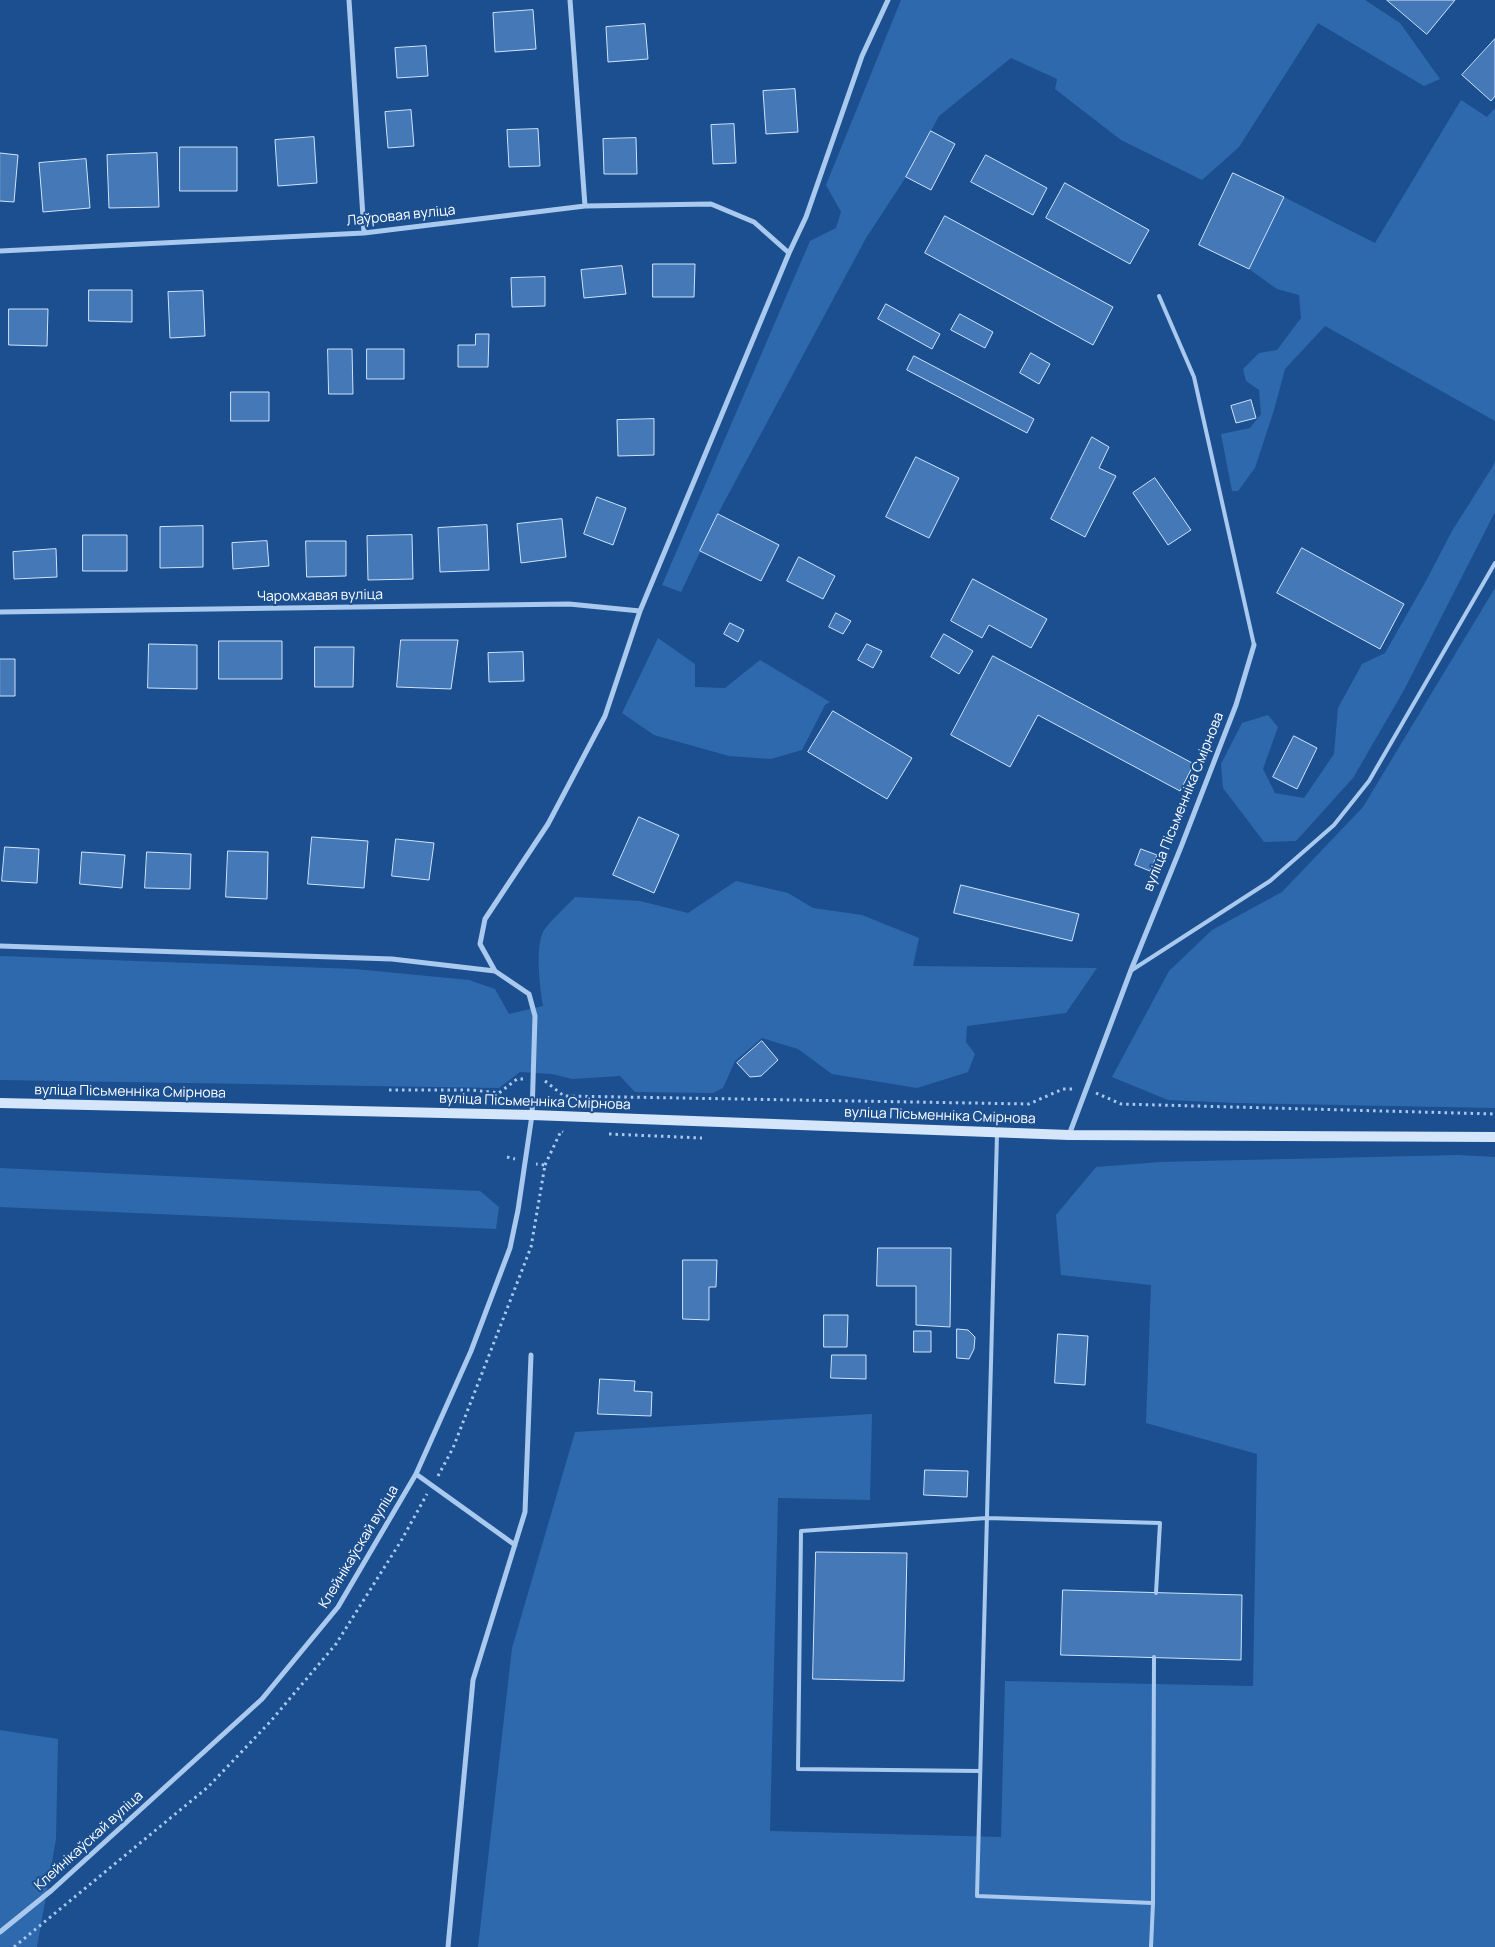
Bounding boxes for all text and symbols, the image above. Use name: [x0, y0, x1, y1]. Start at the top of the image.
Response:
street label: Лаўровая вуліца: [346, 202, 456, 230]
street label: Чаромхавая вуліца: [257, 587, 383, 605]
street label: вуліца Пісьменніка Смірнова: [1140, 710, 1228, 894]
street label: вуліца Пісьменніка Смірнова: [34, 1082, 226, 1102]
street label: вуліца Пісьменніка Смірнова: [439, 1090, 631, 1114]
street label: вуліца Пісьменніка Смірнова: [844, 1104, 1036, 1128]
street label: Клейнікаўскай вуліца: [316, 1482, 402, 1612]
street label: Клейнікаўскай вуліца: [31, 1788, 147, 1894]

